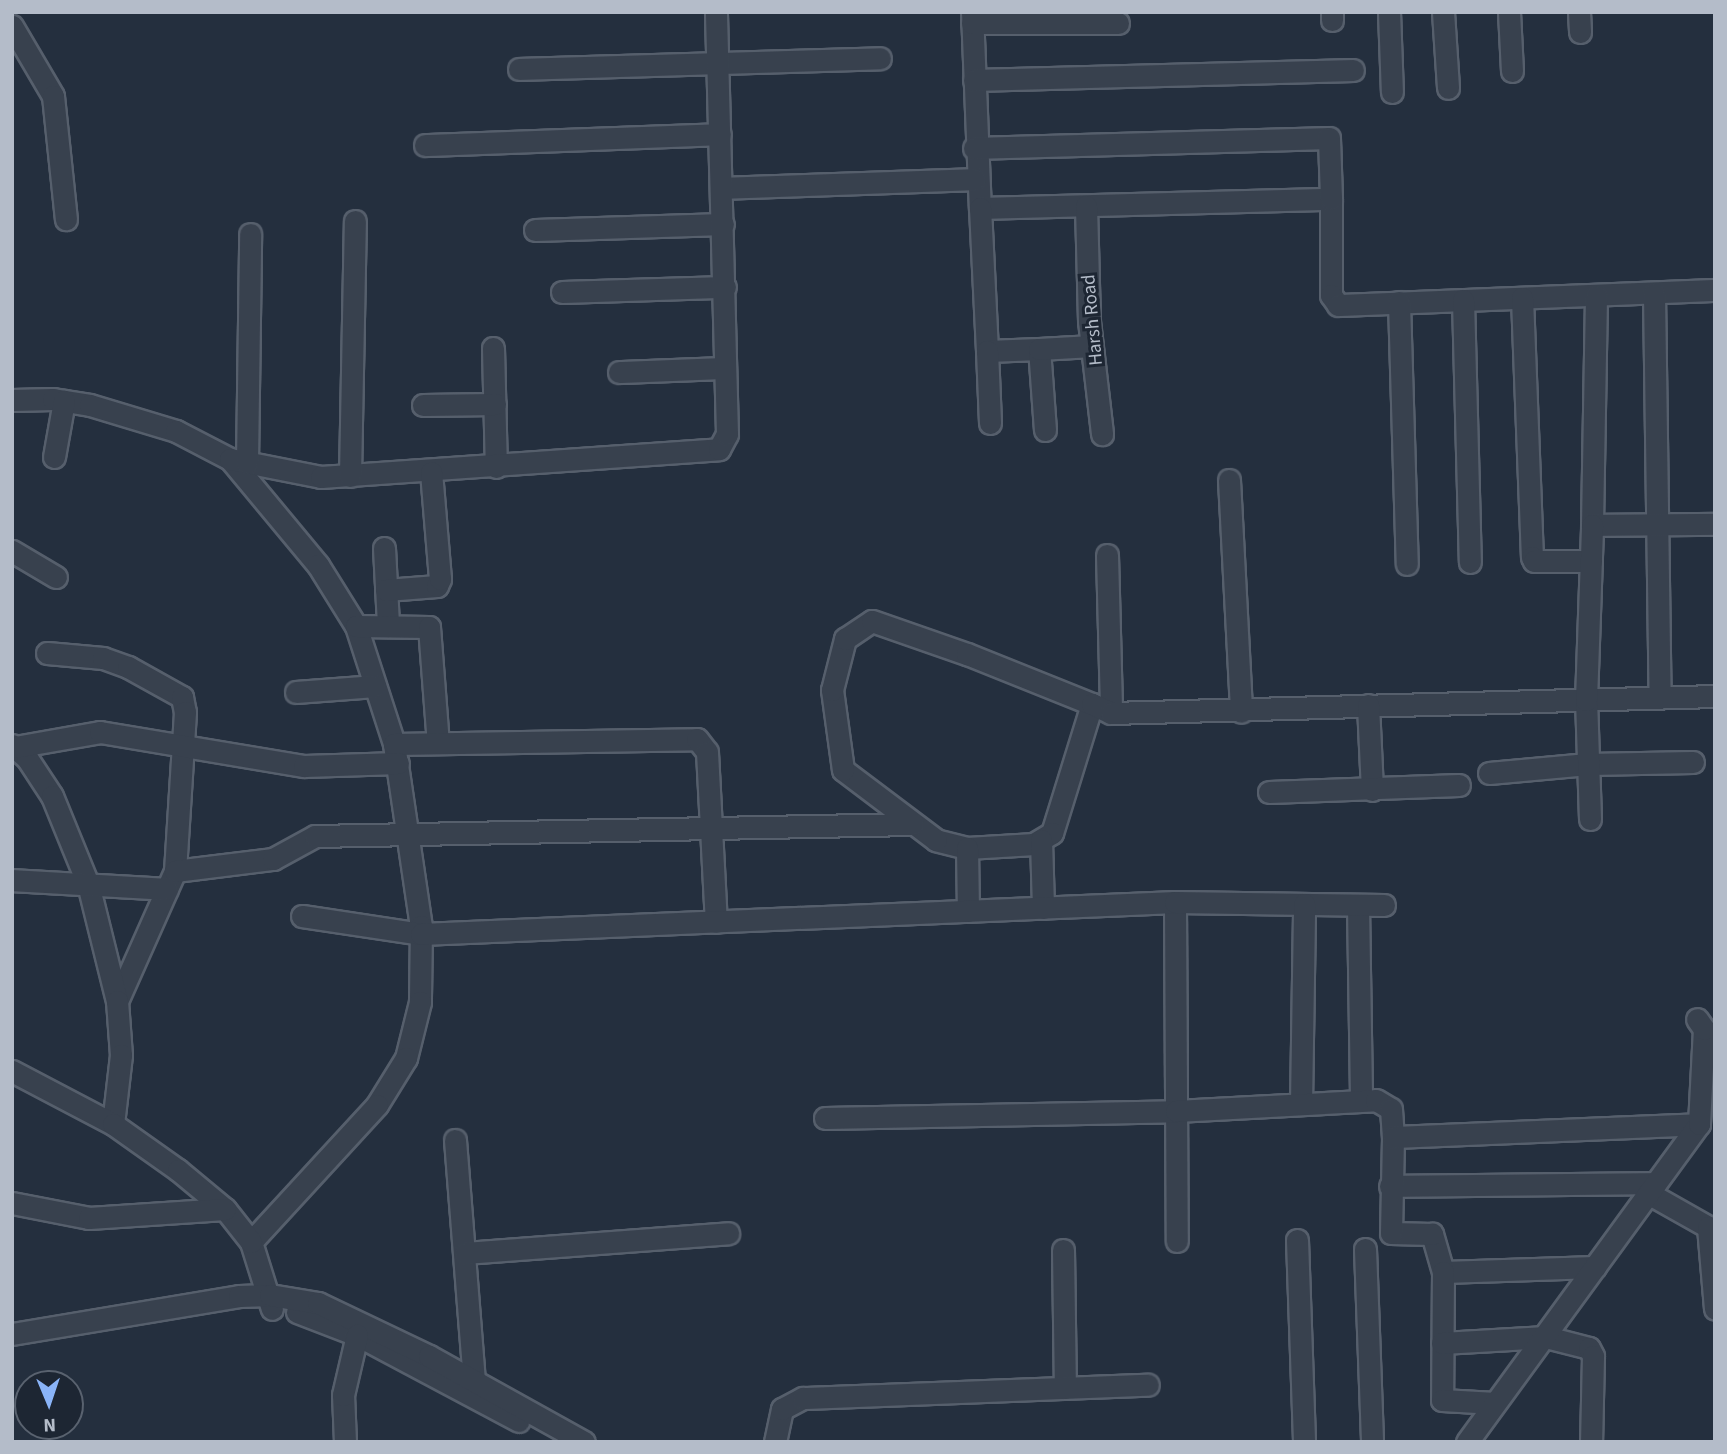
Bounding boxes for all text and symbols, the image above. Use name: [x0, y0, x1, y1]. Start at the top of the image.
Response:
street label: Harsh Road: [1078, 273, 1108, 367]
north arrow: [14, 1370, 84, 1440]
text: N: [43, 1411, 56, 1438]

